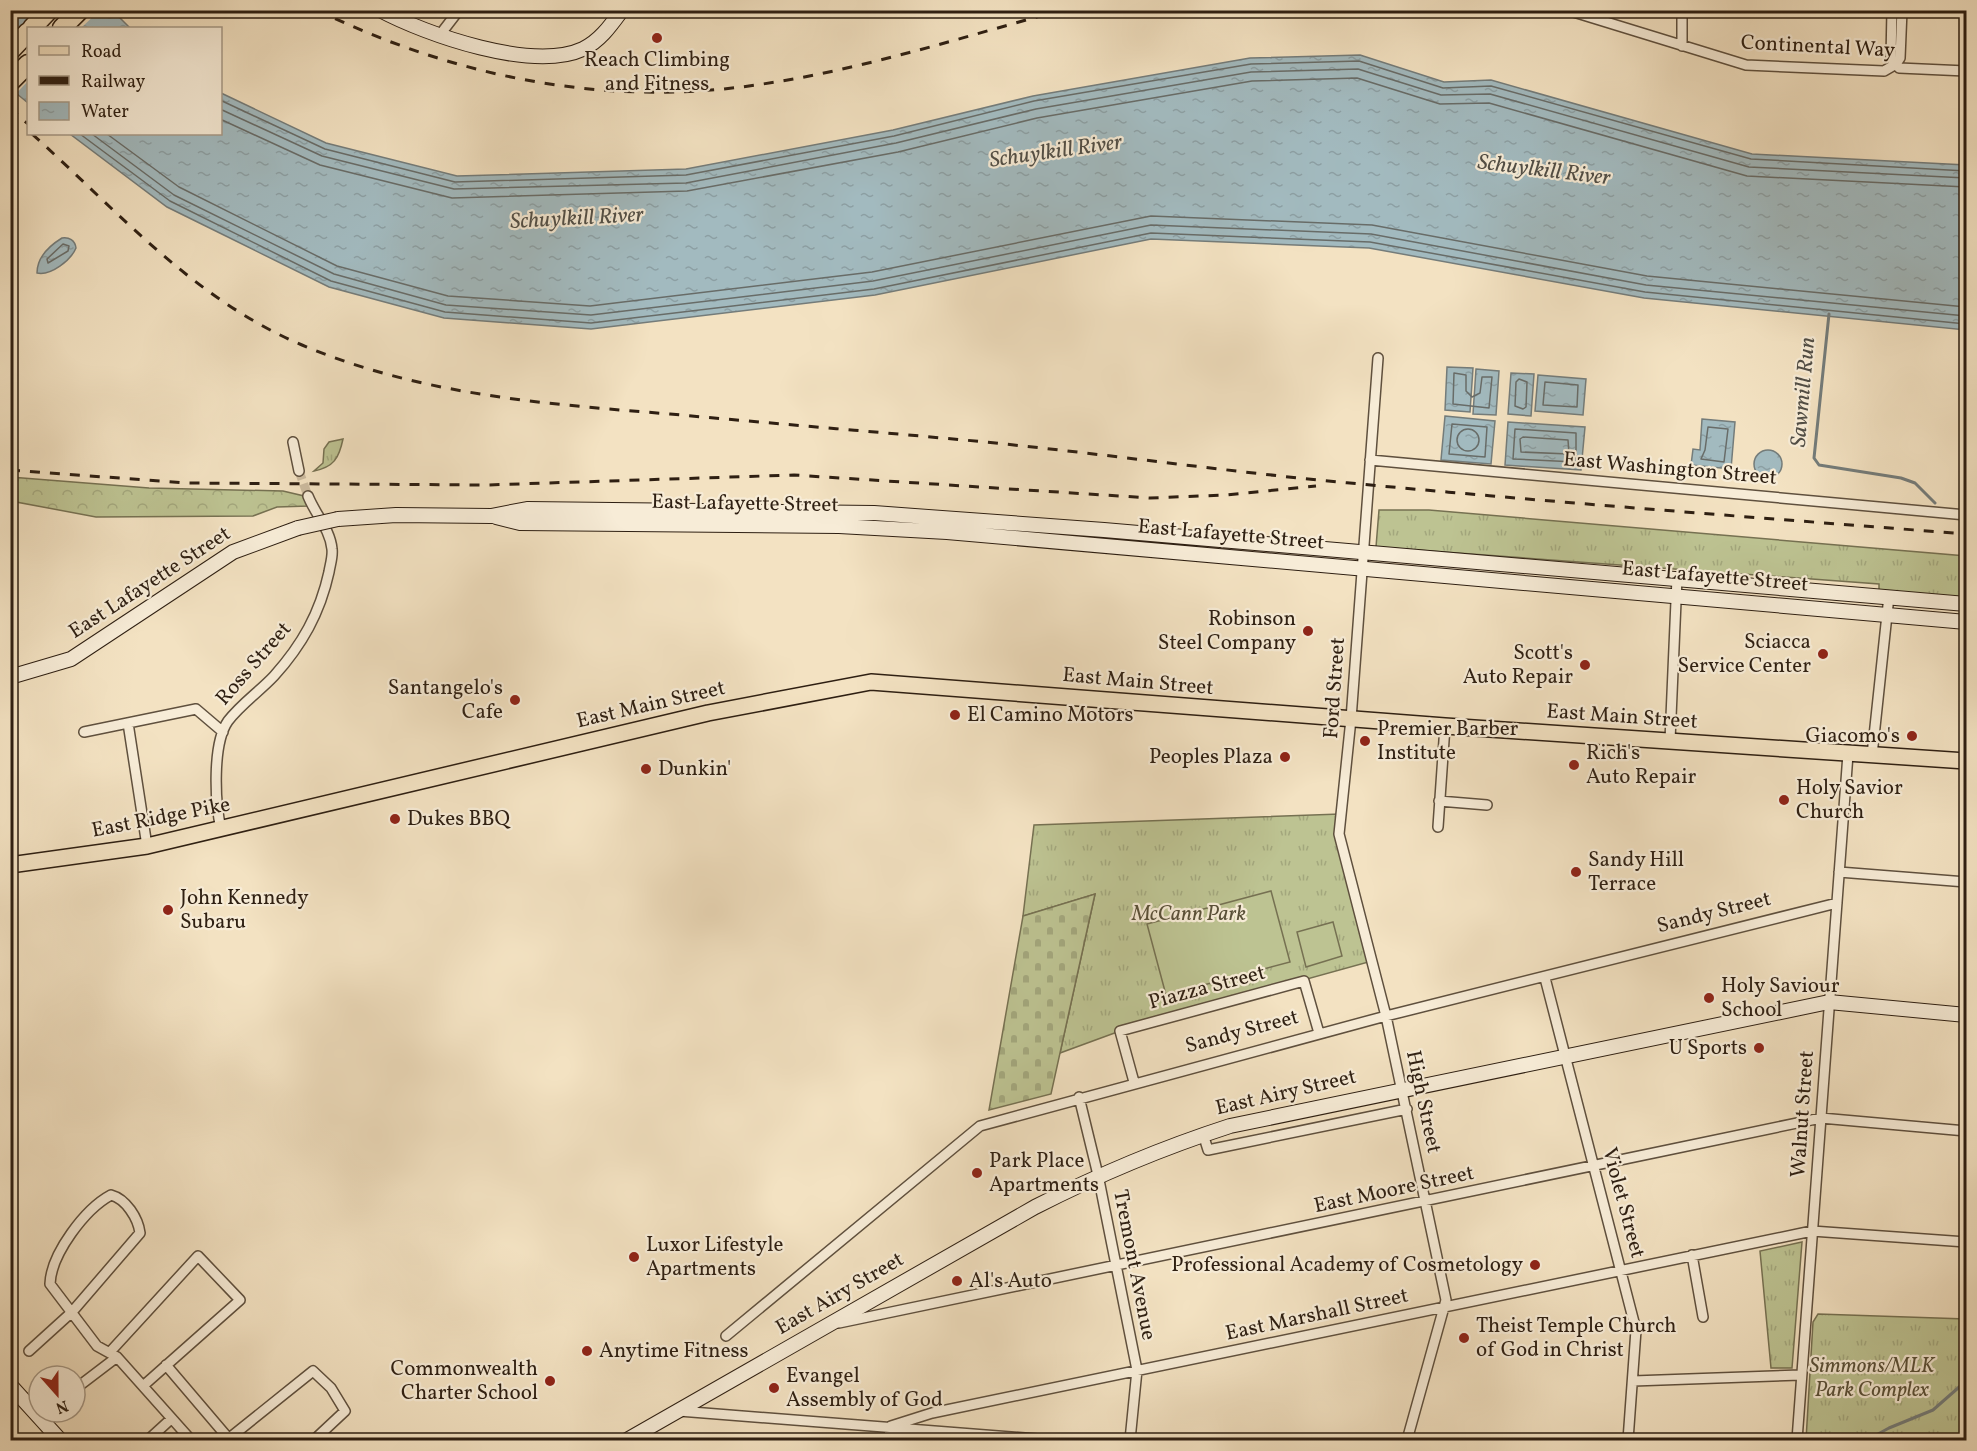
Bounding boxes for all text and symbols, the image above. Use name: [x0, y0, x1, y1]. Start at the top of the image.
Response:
legend: [27, 27, 222, 135]
street label: Continental Way: [1740, 28, 1897, 66]
marker: Reach Climbing and Fitness: [650, 31, 664, 45]
text: Road: [81, 40, 122, 65]
place label: Reach Climbing and Fitness: [584, 46, 730, 99]
text: Railway: [81, 70, 145, 95]
text: Water: [81, 100, 129, 125]
water label: Schuylkill River: [988, 127, 1125, 177]
water label: Schuylkill River: [1476, 147, 1613, 195]
water label: Schuylkill River: [509, 200, 645, 238]
water label: Sawmill Run: [1784, 336, 1824, 448]
street label: East Washington Street: [1562, 445, 1778, 493]
street label: East Lafayette Street: [651, 488, 839, 520]
street label: East Lafayette Street: [1136, 512, 1326, 558]
street label: East Lafayette Street: [63, 520, 237, 646]
street label: East Lafayette Street: [1620, 554, 1810, 600]
place label: Robinson Steel Company: [1158, 605, 1297, 658]
street label: Ross Street: [209, 616, 299, 712]
marker: Robinson Steel Company: [1301, 624, 1315, 638]
place label: Sciacca Service Center: [1678, 628, 1811, 681]
street label: Ford Street: [1317, 636, 1353, 740]
place label: Scott's Auto Repair: [1463, 639, 1573, 692]
marker: Sciacca Service Center: [1816, 647, 1830, 661]
marker: Scott's Auto Repair: [1578, 658, 1592, 672]
street label: East Main Street: [1061, 661, 1215, 703]
place label: Santangelo's Cafe: [388, 674, 503, 727]
street label: East Main Street: [574, 674, 728, 736]
marker: Santangelo's Cafe: [508, 693, 522, 707]
street label: East Main Street: [1545, 697, 1699, 737]
place label: El Camino Motors: [967, 701, 1134, 730]
marker: El Camino Motors: [948, 708, 962, 722]
place label: Premier Barber Institute: [1377, 715, 1519, 768]
place label: Giacomo's: [1805, 722, 1900, 751]
marker: Giacomo's: [1905, 729, 1919, 743]
marker: Premier Barber Institute: [1358, 734, 1372, 748]
place label: Rich's Auto Repair: [1586, 739, 1696, 792]
place label: Peoples Plaza: [1149, 743, 1273, 772]
marker: Peoples Plaza: [1278, 750, 1292, 764]
place label: Dunkin': [658, 755, 731, 784]
marker: Rich's Auto Repair: [1567, 758, 1581, 772]
marker: Dunkin': [639, 762, 653, 776]
place label: Holy Savior Church: [1796, 774, 1903, 827]
street label: East Ridge Pike: [89, 790, 233, 846]
marker: Holy Savior Church: [1777, 793, 1791, 807]
place label: Dukes BBQ: [407, 805, 512, 834]
marker: Dukes BBQ: [388, 812, 402, 826]
place label: Sandy Hill Terrace: [1588, 846, 1684, 899]
marker: Sandy Hill Terrace: [1569, 865, 1583, 879]
place label: John Kennedy Subaru: [180, 884, 309, 937]
street label: Sandy Street: [1654, 885, 1774, 941]
park label: McCann Park: [1131, 900, 1246, 929]
marker: John Kennedy Subaru: [161, 903, 175, 917]
street label: Piazza Street: [1145, 958, 1269, 1018]
place label: Holy Saviour School: [1721, 972, 1840, 1025]
marker: Holy Saviour School: [1702, 991, 1716, 1005]
street label: Sandy Street: [1182, 1003, 1302, 1061]
place label: U Sports: [1669, 1034, 1747, 1063]
marker: U Sports: [1752, 1041, 1766, 1055]
street label: High Street: [1398, 1048, 1448, 1156]
street label: Walnut Street: [1784, 1049, 1822, 1179]
street label: East Airy Street: [1213, 1063, 1359, 1123]
street label: Violet Street: [1594, 1144, 1652, 1262]
place label: Park Place Apartments: [989, 1147, 1099, 1200]
street label: East Moore Street: [1311, 1159, 1477, 1221]
marker: Park Place Apartments: [970, 1166, 984, 1180]
street label: Tremont Avenue: [1105, 1187, 1163, 1343]
place label: Luxor Lifestyle Apartments: [646, 1231, 784, 1284]
street label: East Airy Street: [771, 1246, 909, 1342]
marker: Luxor Lifestyle Apartments: [627, 1250, 641, 1264]
place label: Professional Academy of Cosmetology: [1171, 1251, 1524, 1280]
marker: Professional Academy of Cosmetology: [1528, 1258, 1542, 1272]
place label: Al's Auto: [969, 1267, 1052, 1296]
marker: Al's Auto: [950, 1274, 964, 1288]
street label: East Marshall Street: [1223, 1281, 1411, 1349]
place label: Theist Temple Church of God in Christ: [1476, 1312, 1676, 1365]
marker: Theist Temple Church of God in Christ: [1457, 1331, 1471, 1345]
place label: Anytime Fitness: [599, 1337, 749, 1366]
marker: Anytime Fitness: [580, 1344, 594, 1358]
park label: Simmons/MLK Park Complex: [1810, 1352, 1936, 1405]
place label: Commonwealth Charter School: [390, 1355, 538, 1408]
place label: Evangel Assembly of God: [786, 1362, 943, 1415]
north arrow: [27, 1364, 87, 1424]
marker: Commonwealth Charter School: [543, 1374, 557, 1388]
marker: Evangel Assembly of God: [767, 1381, 781, 1395]
text: N: [52, 1394, 71, 1419]

